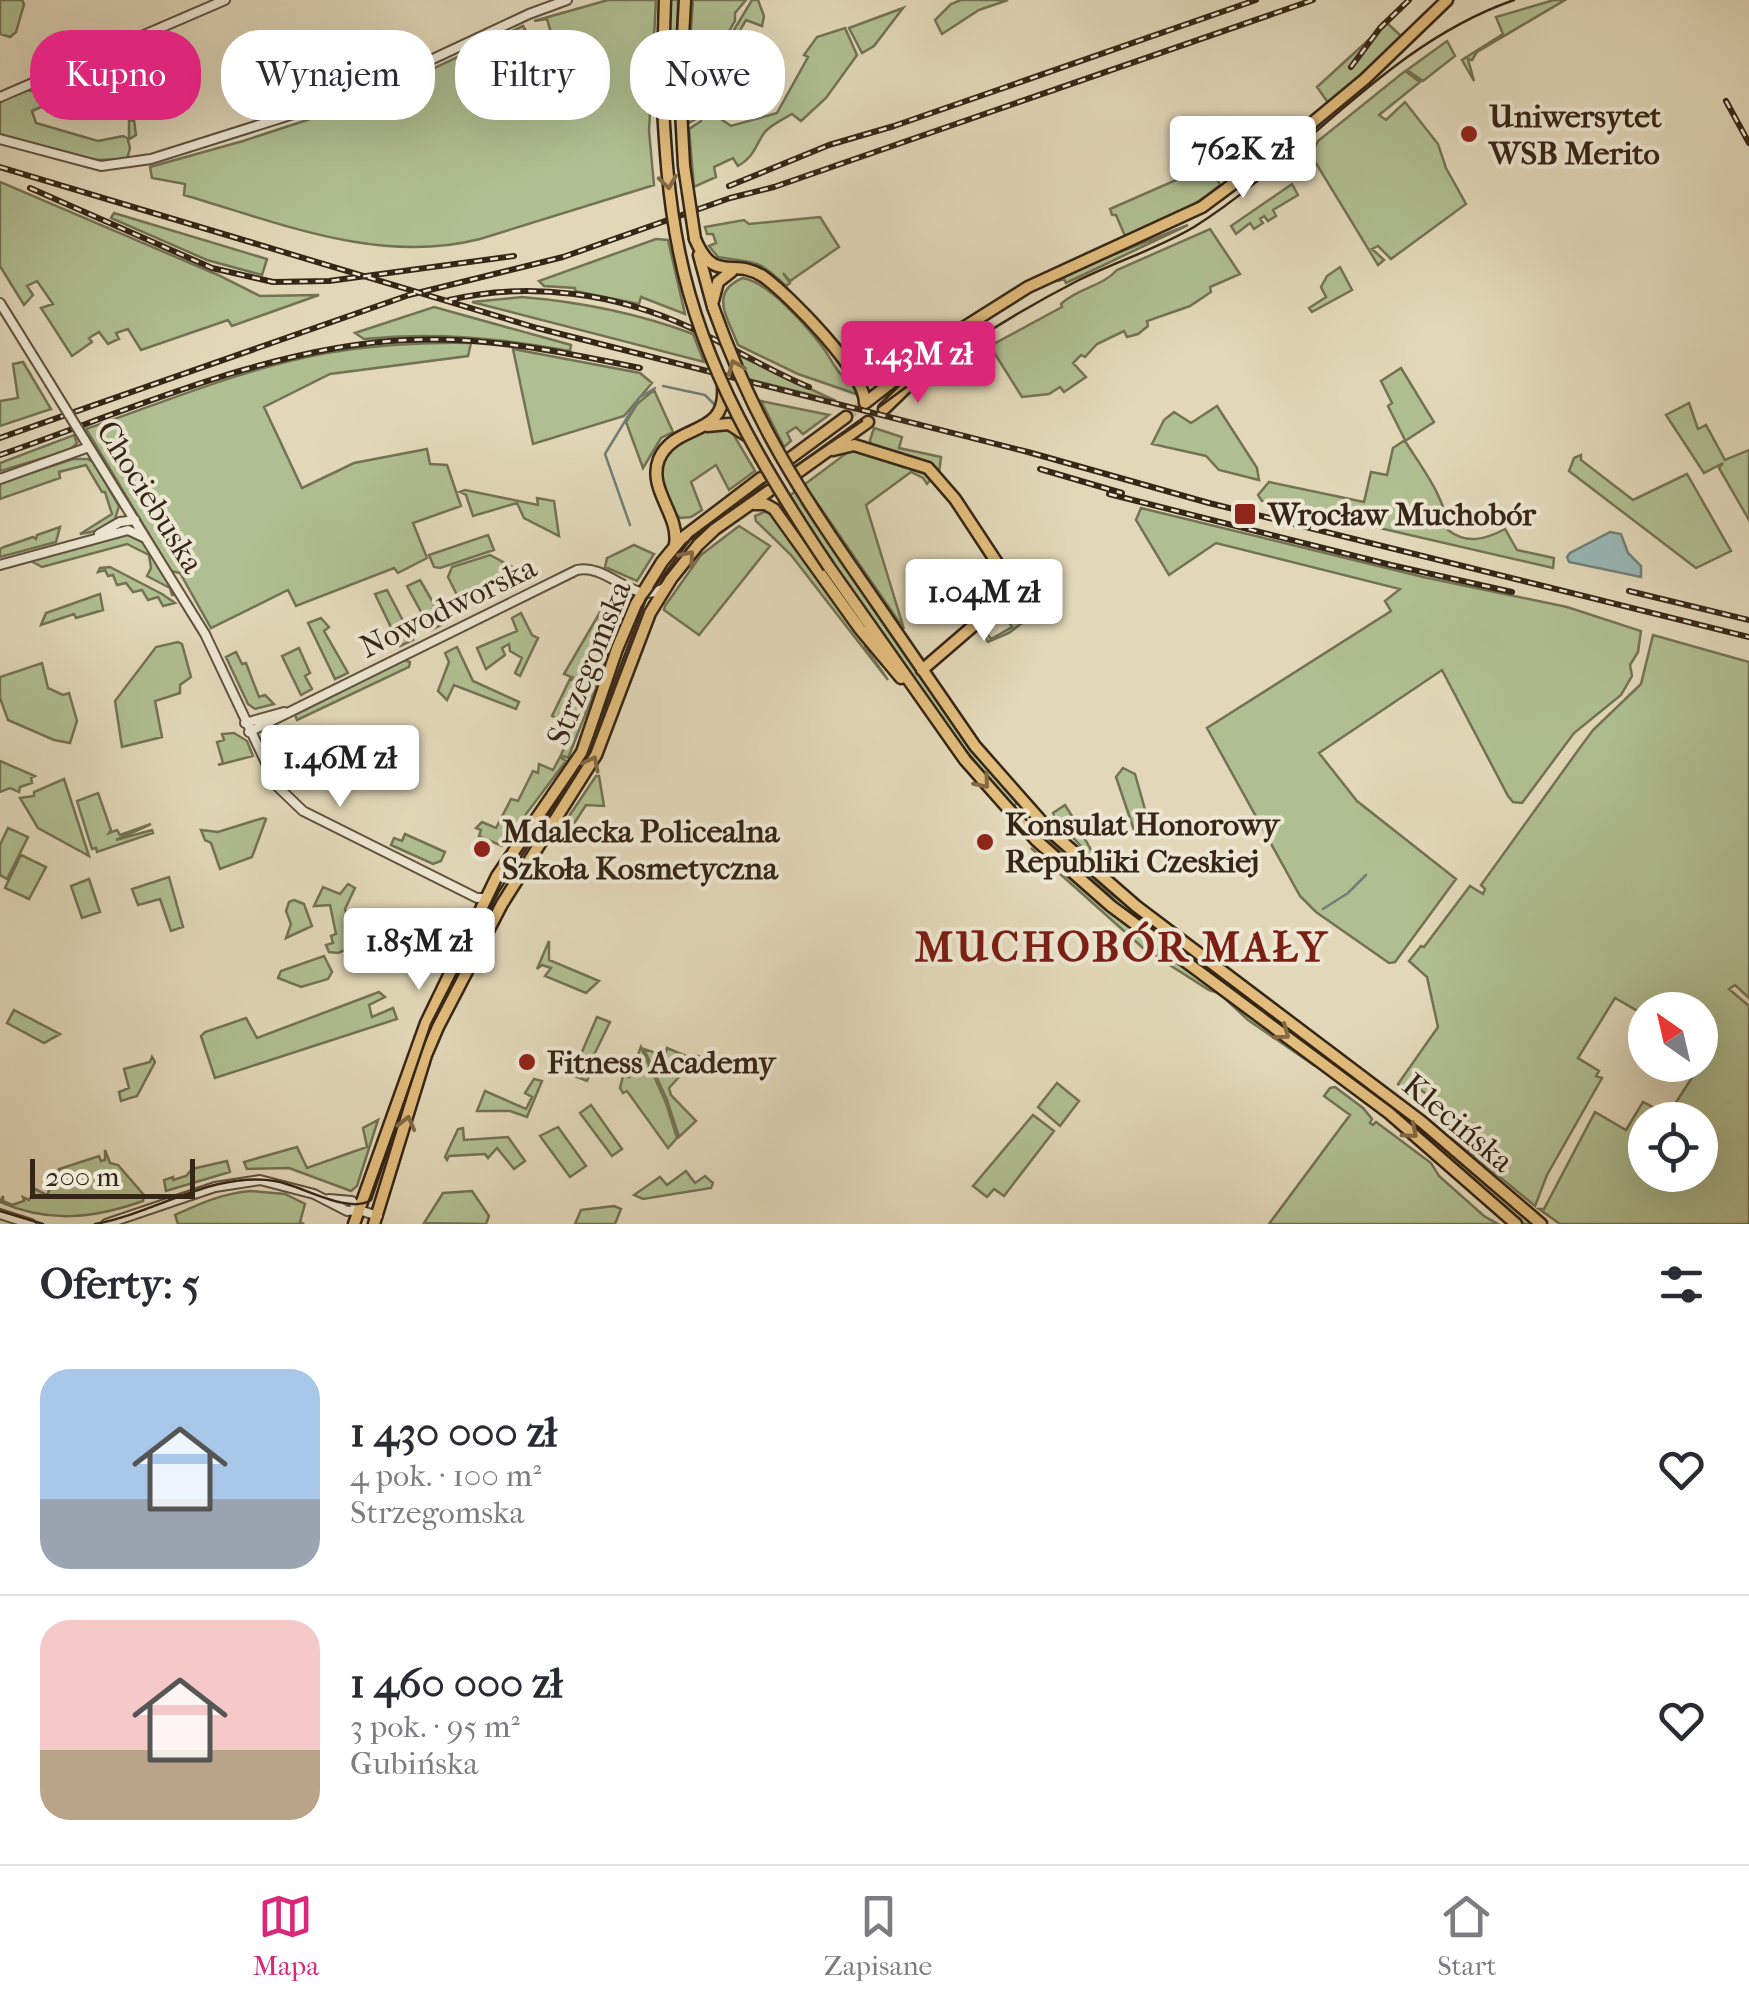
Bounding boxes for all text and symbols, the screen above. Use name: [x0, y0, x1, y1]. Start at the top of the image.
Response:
chip: Kupno: [30, 30, 201, 120]
chip: Wynajem: [221, 30, 435, 120]
chip: Filtry: [455, 30, 610, 120]
chip: Nowe: [630, 30, 785, 120]
place label: Uniwersytet WSB Merito: [1487, 98, 1662, 172]
pin: 762K zł: [1151, 116, 1335, 201]
marker: Uniwersytet WSB Merito: [1458, 123, 1480, 145]
text: 762K zł: [1192, 130, 1294, 167]
one-way arrow: [656, 174, 677, 190]
pin: 1.43M zł: [815, 321, 1021, 406]
text: 1.43M zł: [863, 335, 973, 372]
one-way arrow: [727, 359, 747, 377]
street label: Chociebuska: [89, 414, 212, 581]
place label: Wrocław Muchobór: [1266, 496, 1537, 533]
marker: Wrocław Muchobór: [1232, 501, 1258, 527]
street label: Nowodworska: [354, 548, 543, 666]
one-way arrow: [676, 550, 694, 568]
pin: 1.04M zł: [881, 559, 1087, 644]
text: 1.04M zł: [928, 573, 1040, 610]
street label: Strzegomska: [539, 574, 639, 751]
pin: 1.46M zł: [237, 725, 443, 810]
text: 1.46M zł: [283, 739, 397, 776]
one-way arrow: [580, 755, 599, 773]
one-way arrow: [971, 770, 989, 788]
place label: Konsulat Honorowy Republiki Czeskiej: [1005, 806, 1281, 880]
place label: Mdalecka Policealna Szkoła Kosmetyczna: [502, 813, 781, 887]
marker: Konsulat Honorowy Republiki Czeskiej: [974, 831, 996, 853]
marker: Mdalecka Policealna Szkoła Kosmetyczna: [471, 838, 493, 860]
pin: 1.85M zł: [316, 908, 522, 993]
district label: MUCHOBÓR MAŁY: [915, 921, 1329, 972]
text: 1.85M zł: [366, 922, 472, 959]
north arrow: [1628, 992, 1718, 1082]
map controls: [1628, 992, 1718, 1192]
one-way arrow: [1271, 1021, 1290, 1040]
place label: Fitness Academy: [547, 1044, 777, 1081]
marker: Fitness Academy: [516, 1051, 538, 1073]
street label: Klecińska: [1395, 1066, 1522, 1181]
button: locate: [1628, 1102, 1718, 1192]
one-way arrow: [395, 1115, 416, 1132]
one-way arrow: [1399, 1120, 1418, 1138]
scale bar: [30, 1154, 195, 1198]
text: 200 m: [45, 1160, 120, 1193]
icon: filters: [1654, 1257, 1709, 1312]
text: Oferty: 5: [40, 1260, 200, 1309]
text: 1 430 000 zł: [350, 1408, 557, 1457]
icon: home: [120, 1409, 240, 1529]
icon: heart: [1654, 1442, 1709, 1497]
text: 4 pok. · 100 m²: [350, 1457, 541, 1494]
text: Strzegomska: [350, 1494, 524, 1531]
text: 1 460 000 zł: [350, 1659, 562, 1708]
icon: home: [120, 1660, 240, 1780]
icon: heart: [1654, 1693, 1709, 1748]
text: 3 pok. · 95 m²: [350, 1708, 520, 1745]
text: Gubińska: [350, 1745, 478, 1782]
tab: Mapa: [252, 1889, 319, 1982]
tab: Zapisane: [824, 1889, 932, 1982]
tab: Start: [1437, 1889, 1497, 1982]

